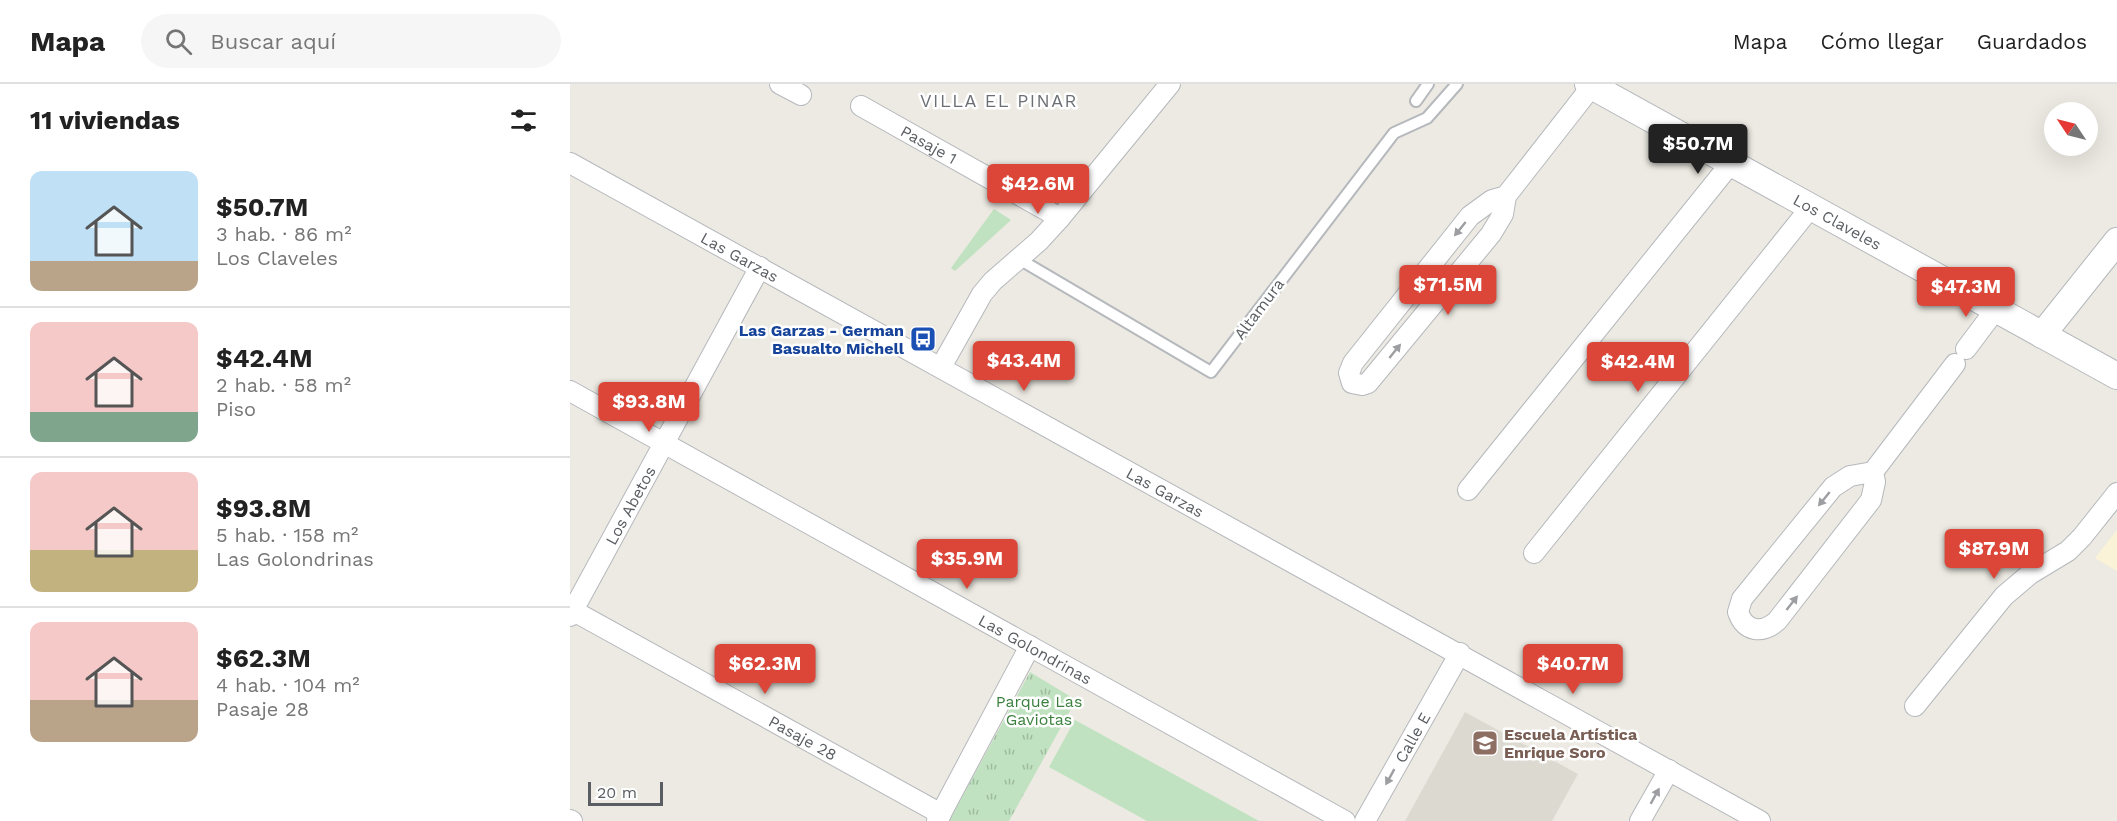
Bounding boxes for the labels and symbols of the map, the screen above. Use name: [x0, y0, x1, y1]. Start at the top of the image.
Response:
district label: VILLA EL PINAR: [920, 90, 1078, 111]
north arrow: [2044, 102, 2098, 156]
street label: Pasaje 1: [898, 121, 960, 168]
pin: $50.7M: [1649, 124, 1747, 175]
pin: $42.6M: [989, 164, 1087, 215]
street label: Los Claveles: [1790, 190, 1885, 254]
one-way arrow: [1453, 221, 1466, 237]
street label: Las Garzas: [698, 228, 782, 286]
pin: $71.5M: [1399, 265, 1497, 316]
pin: $47.3M: [1917, 267, 2015, 318]
street label: Altamura: [1230, 275, 1288, 343]
place label: Las Garzas - German Basualto Michell: [739, 321, 905, 358]
bus stop icon: Las Garzas - German Basualto Michell: [908, 324, 938, 354]
pin: $43.4M: [975, 341, 1073, 392]
pin: $42.4M: [1589, 342, 1687, 393]
one-way arrow: [1388, 344, 1401, 359]
pin: $93.8M: [600, 382, 698, 433]
street label: Los Abetos: [601, 463, 659, 548]
street label: Las Garzas: [1123, 463, 1207, 521]
one-way arrow: [1818, 491, 1830, 506]
pin: $87.9M: [1945, 529, 2043, 580]
pin: $35.9M: [918, 539, 1016, 590]
one-way arrow: [1785, 595, 1797, 610]
street label: Las Golondrinas: [975, 610, 1095, 688]
pin: $62.3M: [716, 644, 814, 695]
pin: $40.7M: [1524, 644, 1622, 695]
park label: Parque Las Gaviotas: [996, 692, 1082, 729]
street label: Calle E: [1391, 709, 1434, 766]
street label: Pasaje 28: [766, 711, 840, 764]
place label: Escuela Artística Enrique Soro: [1504, 725, 1638, 762]
school or university icon: Escuela Artística Enrique Soro: [1470, 728, 1500, 758]
one-way arrow: [1385, 769, 1395, 786]
scale bar: [588, 779, 663, 806]
one-way arrow: [1650, 787, 1660, 804]

